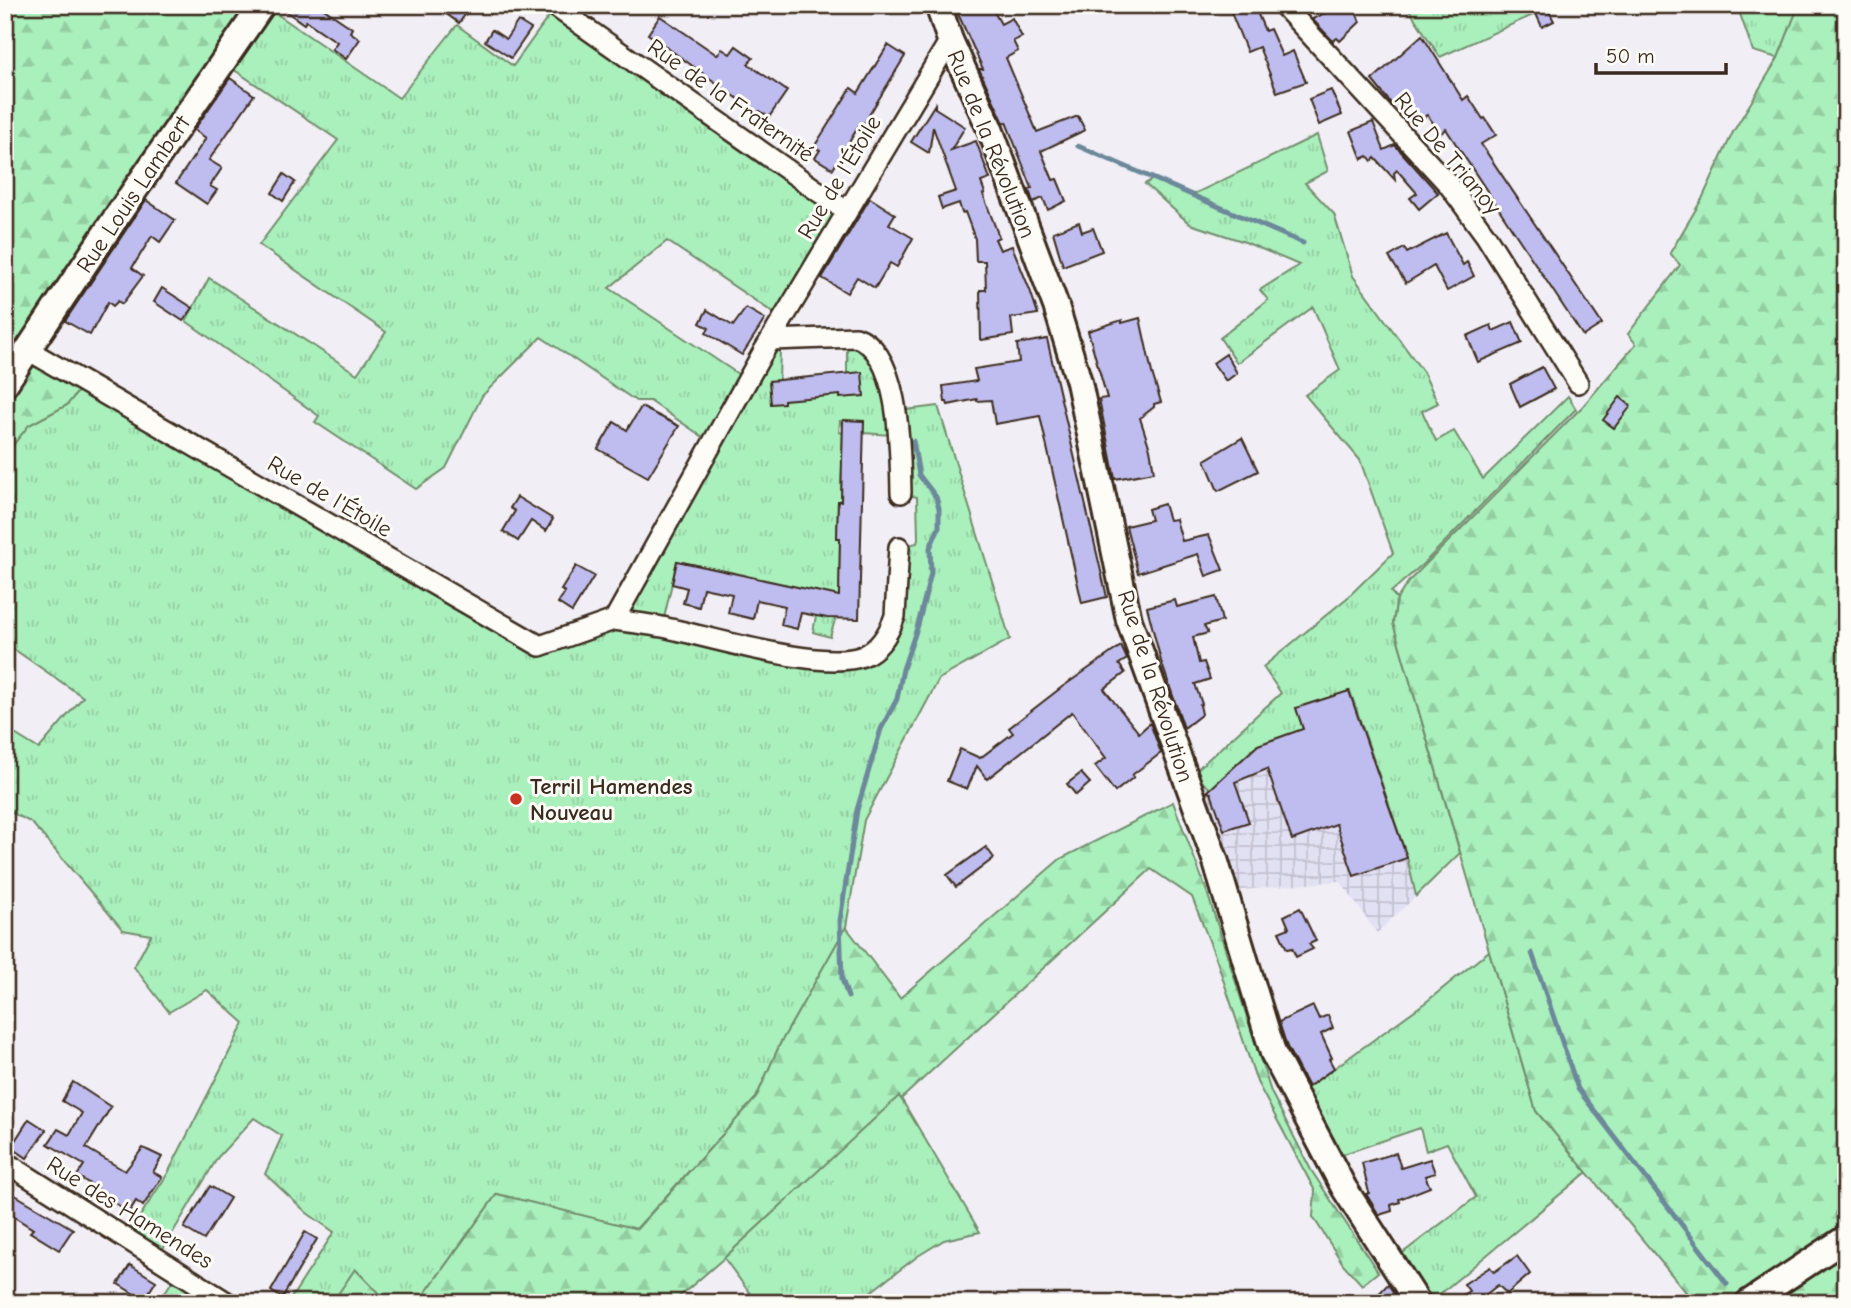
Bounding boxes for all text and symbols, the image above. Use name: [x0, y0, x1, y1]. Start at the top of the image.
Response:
scale bar: [1596, 32, 1725, 76]
street label: Rue de la Fraternité: [643, 33, 819, 168]
text: 50 m: [1606, 44, 1655, 68]
street label: Rue de la Révolution: [941, 46, 1042, 242]
street label: Rue De Trianoy: [1389, 87, 1507, 221]
street label: Rue Louis Lambert: [71, 109, 197, 278]
street label: Rue de l'Étoile: [792, 111, 887, 244]
street label: Rue de l'Étoile: [263, 450, 397, 543]
street label: Rue de la Révolution: [1112, 587, 1199, 786]
place label: Terril Hamendes Nouveau: [530, 773, 693, 826]
marker: Terril Hamendes Nouveau: [508, 791, 524, 807]
street label: Rue des Hamendes: [42, 1150, 218, 1274]

